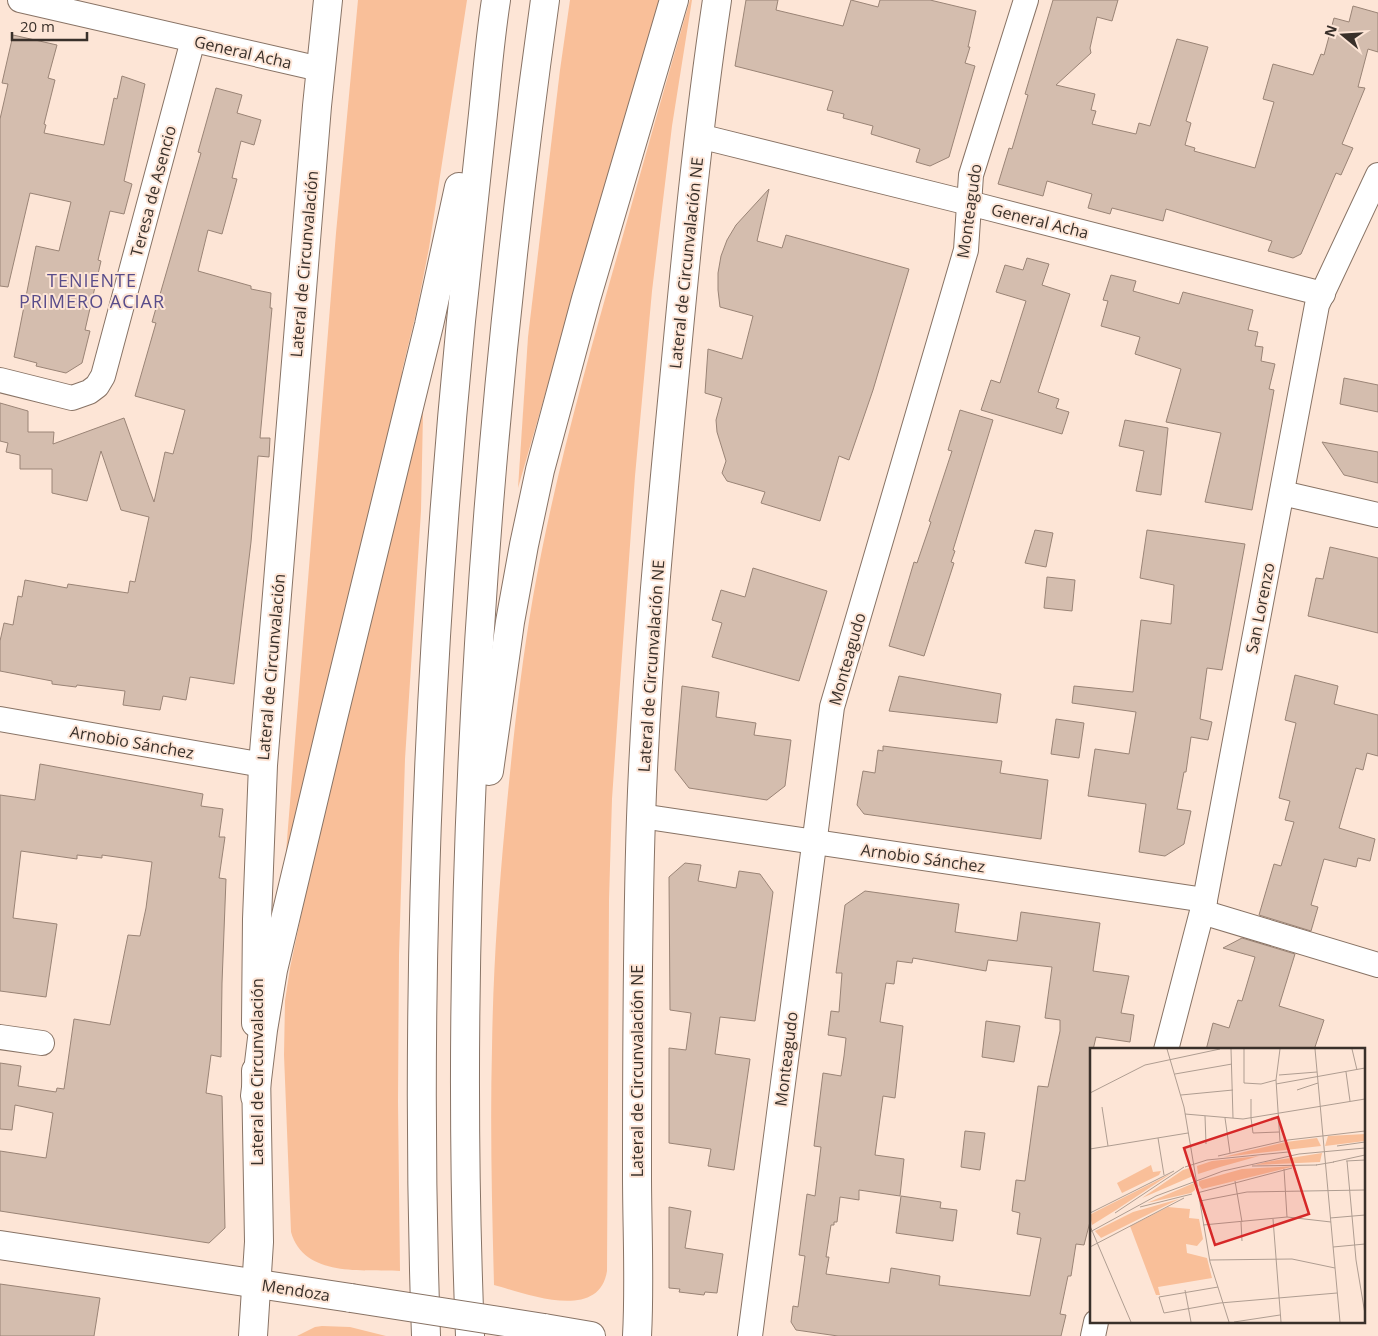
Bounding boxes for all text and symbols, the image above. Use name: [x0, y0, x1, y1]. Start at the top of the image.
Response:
scale bar: [12, 10, 88, 42]
north arrow: [1318, 10, 1368, 60]
text: 20 m: [20, 16, 55, 36]
text: N: [1319, 22, 1341, 39]
street label: General Acha: [192, 30, 294, 74]
street label: Teresa de Asencio: [125, 123, 181, 259]
street label: Lateral de Circunvalación NE: [664, 156, 708, 370]
street label: Monteagudo: [951, 162, 987, 260]
street label: Lateral de Circunvalación: [285, 170, 323, 358]
street label: General Acha: [989, 198, 1091, 244]
district label: TENIENTE PRIMERO ACIAR: [19, 268, 165, 313]
street label: Lateral de Circunvalación NE: [633, 559, 669, 773]
street label: San Lorenzo: [1240, 561, 1280, 655]
street label: Lateral de Circunvalación: [252, 573, 290, 761]
street label: Monteagudo: [823, 610, 871, 708]
street label: Arnobio Sánchez: [68, 720, 196, 764]
street label: Arnobio Sánchez: [860, 838, 986, 878]
street label: Lateral de Circunvalación NE: [626, 965, 648, 1177]
street label: Lateral de Circunvalación: [246, 978, 268, 1166]
street label: Monteagudo: [769, 1010, 803, 1108]
inset map: [1090, 1048, 1366, 1324]
street label: Mendoza: [260, 1274, 332, 1306]

